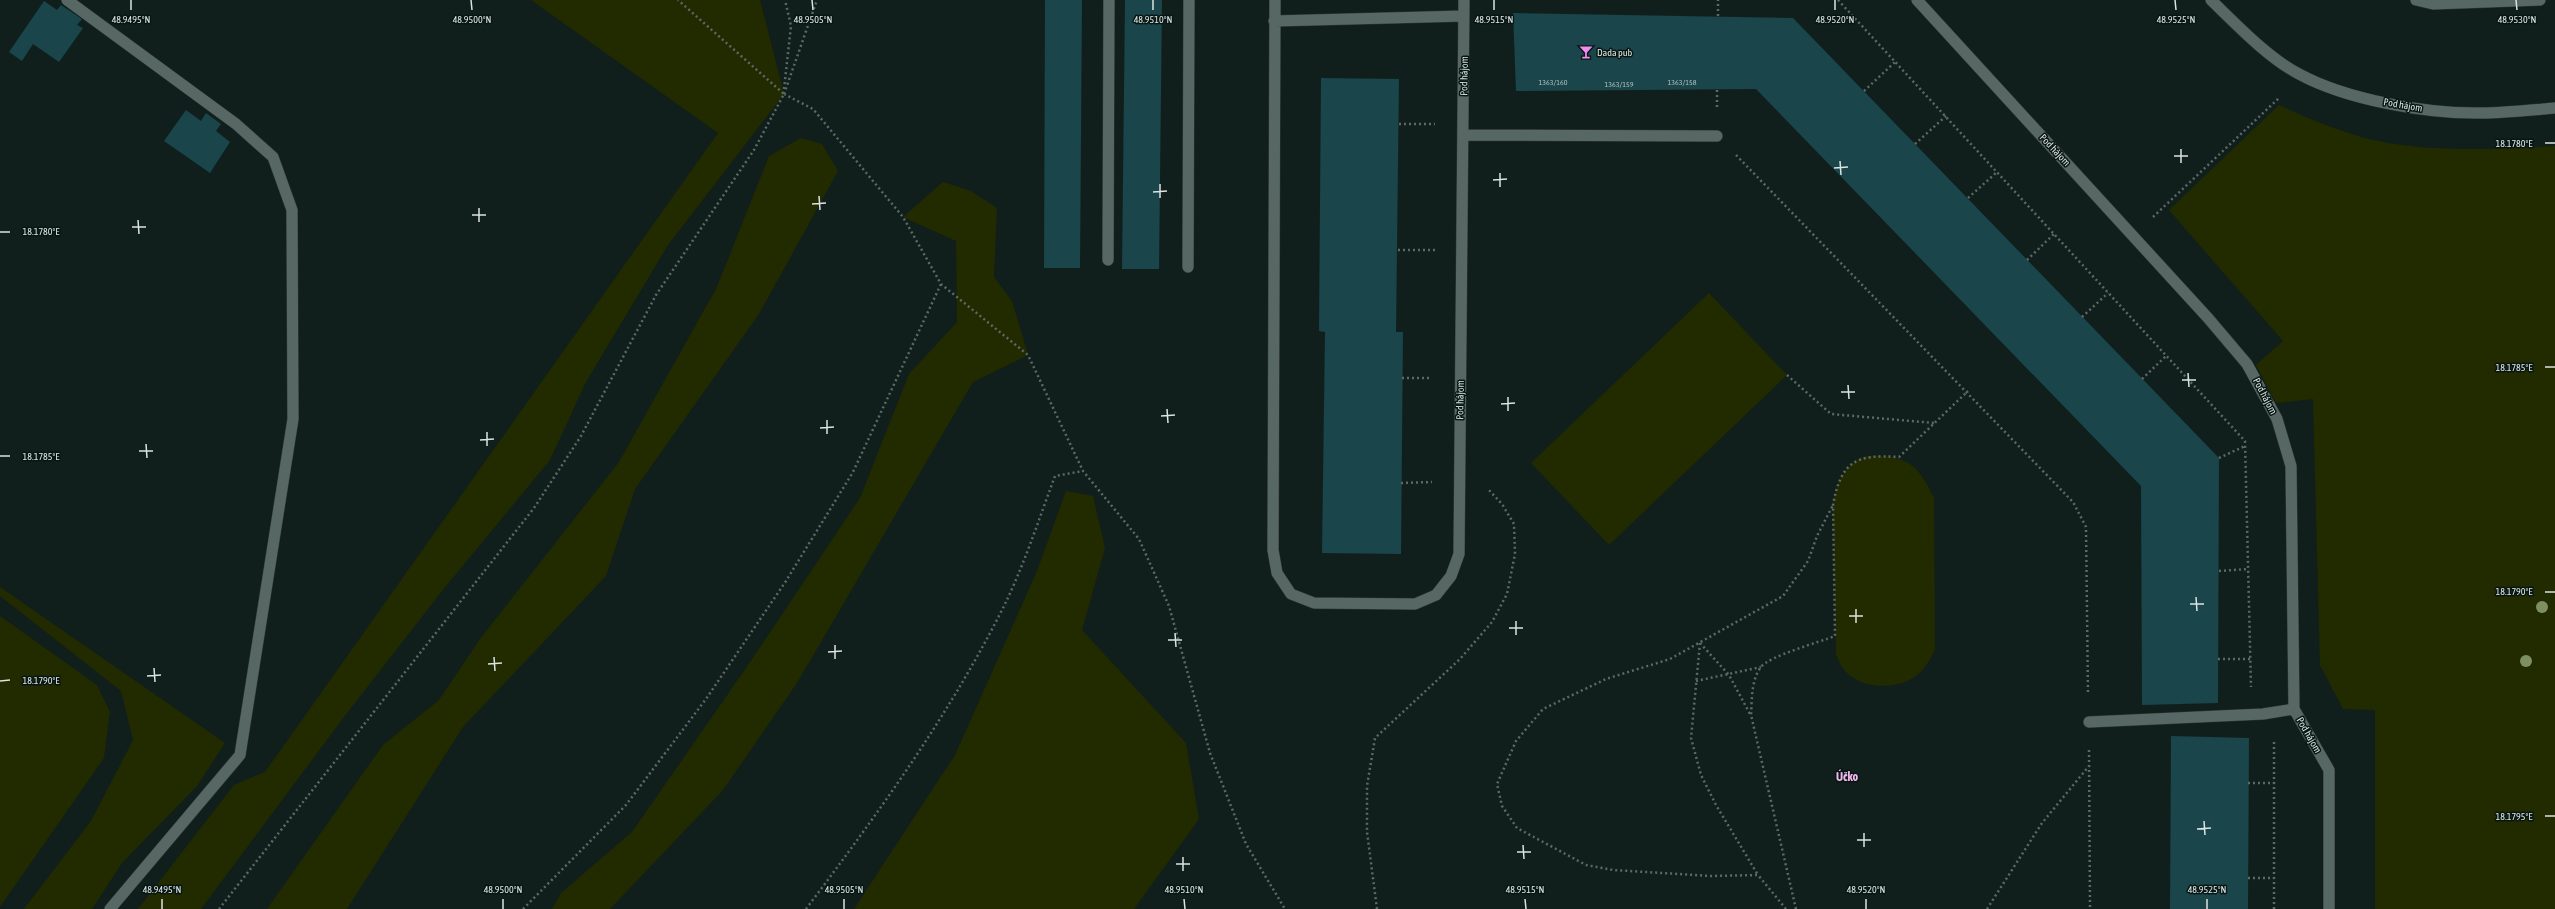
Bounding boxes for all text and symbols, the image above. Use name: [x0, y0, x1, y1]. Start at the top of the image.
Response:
text: 48.9495°N: [112, 14, 150, 25]
text: 48.9500°N: [453, 14, 491, 25]
text: 48.9505°N: [794, 14, 832, 25]
text: 48.9510°N: [1134, 14, 1172, 25]
text: 48.9515°N: [1475, 14, 1513, 25]
text: 48.9520°N: [1816, 14, 1854, 25]
text: 48.9525°N: [2157, 14, 2195, 25]
text: 48.9530°N: [2498, 14, 2536, 25]
bar icon: Dada pub: [1578, 44, 1594, 60]
place label: Dada pub: [1597, 47, 1633, 58]
street label: Pod hájom: [1458, 56, 1470, 96]
house number: 1363/160: [1538, 78, 1568, 87]
house number: 1363/158: [1667, 78, 1697, 87]
house number: 1363/159: [1604, 80, 1634, 89]
street label: Pod hájom: [2383, 96, 2423, 114]
street label: Pod hájom: [2038, 132, 2072, 168]
text: 18.1780°E: [2496, 138, 2533, 149]
text: 18.1780°E: [23, 226, 60, 237]
text: 18.1785°E: [2496, 362, 2533, 373]
street label: Pod hájom: [2251, 376, 2279, 416]
street label: Pod hájom: [1454, 380, 1466, 420]
text: 18.1785°E: [23, 451, 60, 462]
text: 18.1790°E: [2496, 586, 2533, 597]
text: 18.1790°E: [23, 675, 60, 686]
street label: Pod hájom: [2294, 715, 2324, 755]
district label: Účko: [1836, 769, 1858, 784]
text: 18.1795°E: [2496, 811, 2533, 822]
text: 48.9495°N: [143, 884, 181, 895]
text: 48.9500°N: [484, 884, 522, 895]
text: 48.9505°N: [825, 884, 863, 895]
text: 48.9510°N: [1165, 884, 1203, 895]
text: 48.9515°N: [1506, 884, 1544, 895]
text: 48.9520°N: [1847, 884, 1885, 895]
text: 48.9525°N: [2188, 884, 2226, 895]

